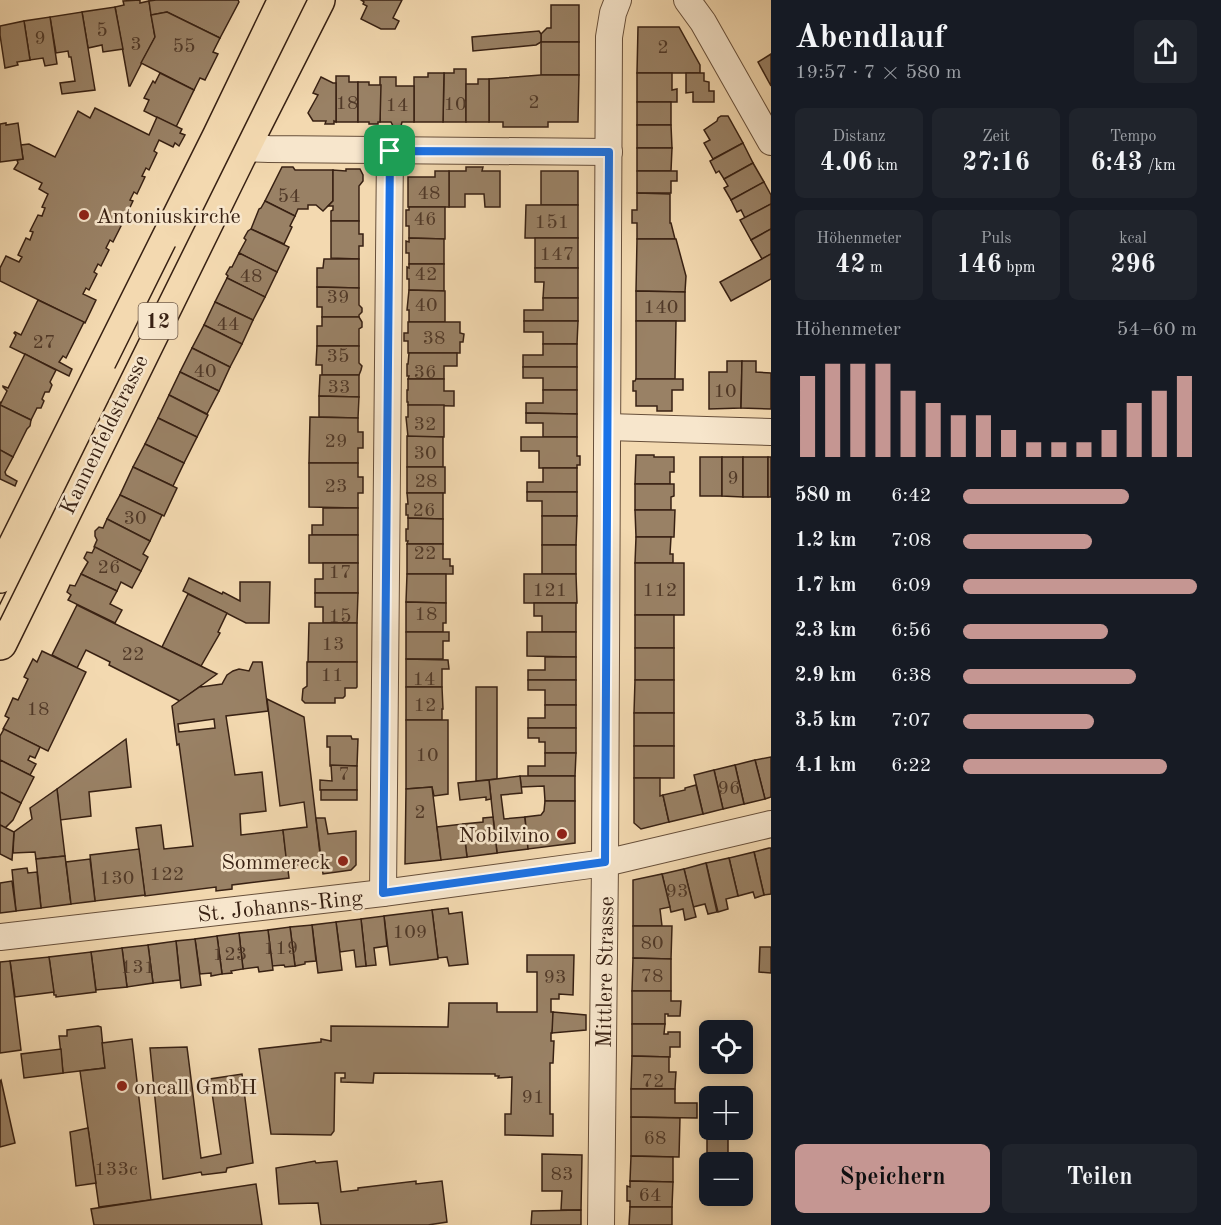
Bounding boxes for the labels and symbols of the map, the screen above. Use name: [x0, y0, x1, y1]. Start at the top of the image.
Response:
house number: 5: [96, 21, 108, 41]
house number: 9: [34, 29, 46, 49]
house number: 3: [130, 35, 142, 55]
house number: 55: [172, 37, 196, 57]
house number: 2: [657, 38, 669, 58]
house number: 2: [528, 93, 540, 113]
house number: 18: [335, 94, 359, 114]
house number: 10: [443, 95, 467, 115]
house number: 14: [385, 96, 409, 116]
pin: [364, 125, 415, 176]
house number: 48: [417, 184, 441, 204]
house number: 54: [277, 187, 301, 207]
place label: Antoniuskirche: [96, 206, 241, 228]
marker: Antoniuskirche: [77, 208, 91, 222]
house number: 46: [413, 210, 437, 230]
house number: 151: [535, 213, 569, 233]
house number: 147: [540, 245, 574, 265]
house number: 42: [414, 265, 438, 285]
house number: 48: [239, 267, 263, 287]
house number: 39: [326, 288, 350, 308]
house number: 40: [414, 296, 438, 316]
house number: 140: [644, 298, 678, 318]
road number: 12: [138, 303, 178, 339]
house number: 44: [216, 315, 240, 335]
house number: 38: [422, 329, 446, 349]
house number: 27: [32, 333, 56, 353]
house number: 35: [326, 347, 350, 367]
street label: Kannenfeldstrasse: [57, 352, 153, 518]
house number: 40: [193, 362, 217, 382]
house number: 36: [413, 363, 437, 383]
house number: 33: [327, 378, 351, 398]
house number: 10: [713, 382, 737, 402]
house number: 32: [413, 415, 437, 435]
house number: 29: [324, 432, 348, 452]
house number: 30: [413, 444, 437, 464]
house number: 9: [727, 469, 739, 489]
house number: 28: [414, 472, 438, 492]
house number: 23: [324, 477, 348, 497]
house number: 26: [412, 501, 436, 521]
house number: 30: [123, 509, 147, 529]
house number: 22: [413, 544, 437, 564]
house number: 26: [97, 558, 121, 578]
house number: 17: [328, 563, 352, 583]
house number: 121: [533, 581, 567, 601]
house number: 112: [643, 581, 677, 601]
house number: 18: [414, 605, 438, 625]
house number: 15: [328, 607, 352, 627]
house number: 13: [321, 635, 345, 655]
house number: 22: [121, 645, 145, 665]
house number: 11: [320, 666, 344, 686]
house number: 14: [412, 670, 436, 690]
house number: 12: [413, 696, 437, 716]
house number: 18: [26, 700, 50, 720]
house number: 10: [415, 746, 439, 766]
house number: 7: [338, 765, 350, 785]
house number: 96: [717, 779, 741, 799]
house number: 2: [414, 803, 426, 823]
place label: Nobilvino: [459, 825, 550, 847]
marker: Nobilvino: [555, 827, 569, 841]
place label: Sommereck: [221, 852, 331, 874]
marker: Sommereck: [336, 854, 350, 868]
house number: 122: [150, 865, 184, 885]
house number: 130: [100, 869, 134, 889]
house number: 93: [665, 882, 689, 902]
street label: St. Johanns-Ring: [196, 887, 364, 927]
street label: Mittlere Strasse: [594, 896, 618, 1048]
house number: 109: [393, 923, 427, 943]
house number: 80: [640, 934, 664, 954]
house number: 119: [264, 939, 298, 959]
house number: 123: [213, 945, 247, 965]
house number: 131: [121, 958, 155, 978]
house number: 78: [640, 967, 664, 987]
house number: 93: [543, 968, 567, 988]
house number: 72: [641, 1072, 665, 1092]
place label: oncall GmbH: [134, 1077, 257, 1099]
marker: oncall GmbH: [115, 1079, 129, 1093]
house number: 91: [521, 1088, 545, 1108]
house number: 68: [643, 1129, 667, 1149]
house number: 133c: [94, 1160, 138, 1180]
house number: 83: [550, 1165, 574, 1185]
house number: 64: [638, 1186, 662, 1206]

